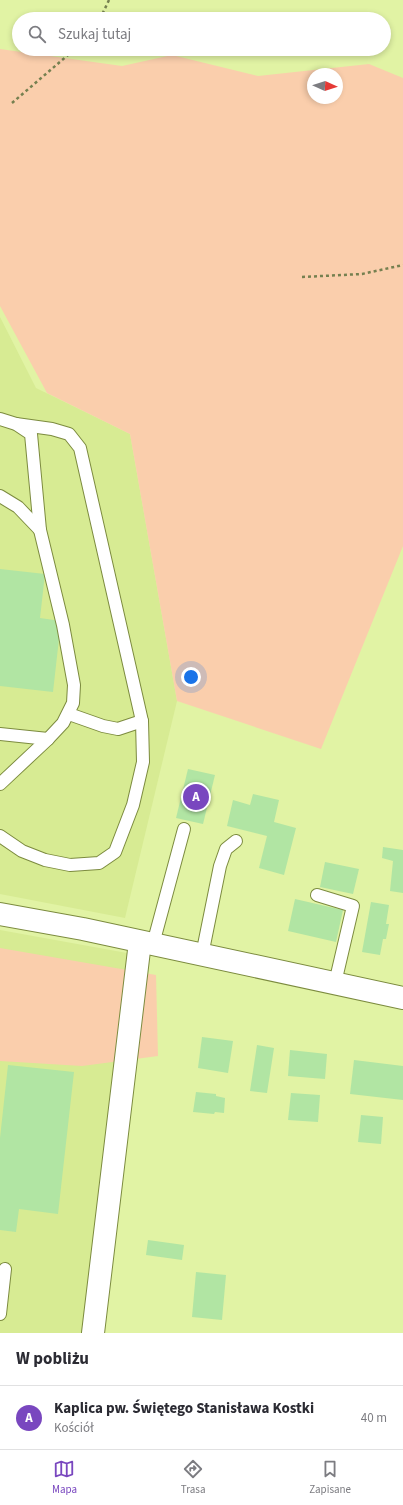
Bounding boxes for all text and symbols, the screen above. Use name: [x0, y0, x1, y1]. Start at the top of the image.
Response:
search box: [12, 12, 391, 56]
icon: search: [26, 23, 48, 45]
text: Szukaj tutaj: [58, 24, 131, 45]
north arrow: [307, 68, 343, 104]
your location: [181, 667, 201, 687]
pin: A: [183, 782, 209, 812]
text: W pobliżu: [16, 1347, 89, 1371]
text: Kaplica pw. Świętego Stanisława Kostki: [54, 1398, 314, 1419]
text: A: [25, 1409, 33, 1427]
text: 40 m: [361, 1409, 387, 1427]
text: Kościół: [54, 1419, 94, 1437]
tab: Mapa: [52, 1458, 77, 1497]
tab: Trasa: [181, 1458, 205, 1497]
tab: Zapisane: [309, 1458, 351, 1497]

